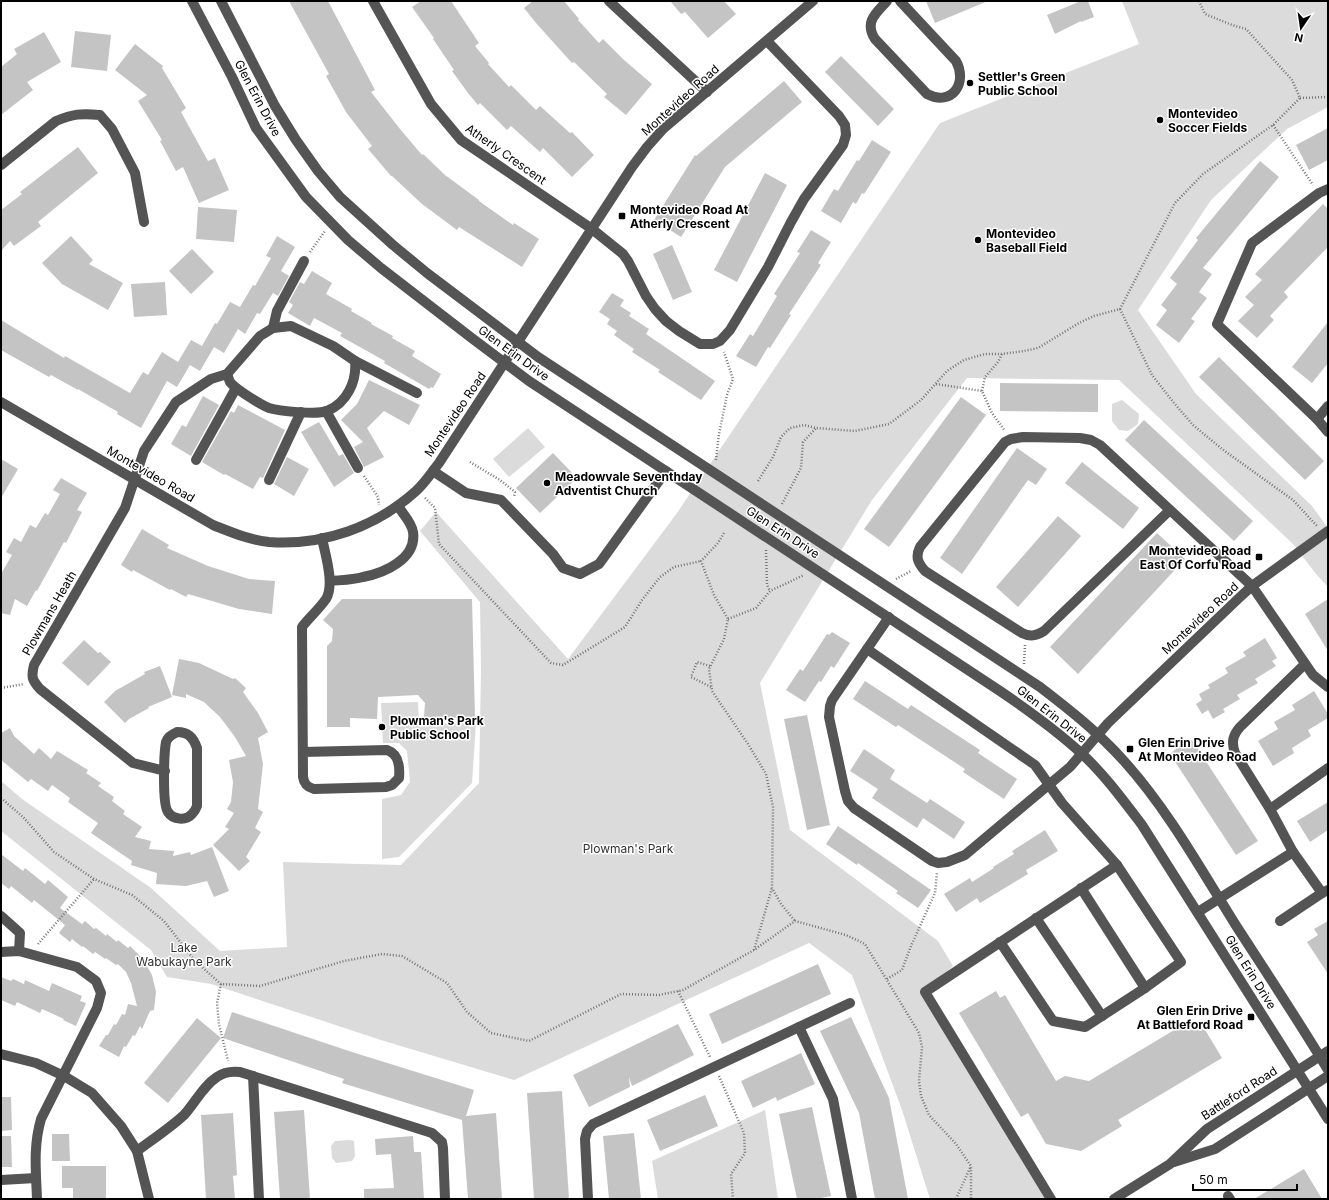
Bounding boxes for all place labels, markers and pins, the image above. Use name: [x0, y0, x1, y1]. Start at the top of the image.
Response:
place label: Settler's Green Public School: [978, 69, 1066, 98]
marker: Settler's Green Public School: [965, 78, 975, 88]
place label: Montevideo Soccer Fields: [1168, 106, 1247, 135]
marker: Montevideo Soccer Fields: [1155, 115, 1165, 125]
place label: Montevideo Road At Atherly Crescent: [630, 202, 749, 231]
marker: Montevideo Road At Atherly Crescent: [617, 211, 627, 221]
place label: Montevideo Baseball Field: [986, 226, 1067, 255]
marker: Montevideo Baseball Field: [973, 235, 983, 245]
place label: Meadowvale Seventhday Adventist Church: [555, 469, 703, 498]
marker: Meadowvale Seventhday Adventist Church: [542, 478, 552, 488]
place label: Montevideo Road East Of Corfu Road: [1140, 543, 1251, 572]
marker: Montevideo Road East Of Corfu Road: [1254, 552, 1264, 562]
place label: Plowman's Park Public School: [390, 713, 484, 742]
marker: Plowman's Park Public School: [377, 722, 387, 732]
place label: Glen Erin Drive At Montevideo Road: [1138, 735, 1256, 764]
marker: Glen Erin Drive At Montevideo Road: [1125, 744, 1135, 754]
place label: Glen Erin Drive At Battleford Road: [1137, 1003, 1243, 1032]
marker: Glen Erin Drive At Battleford Road: [1246, 1012, 1256, 1022]

